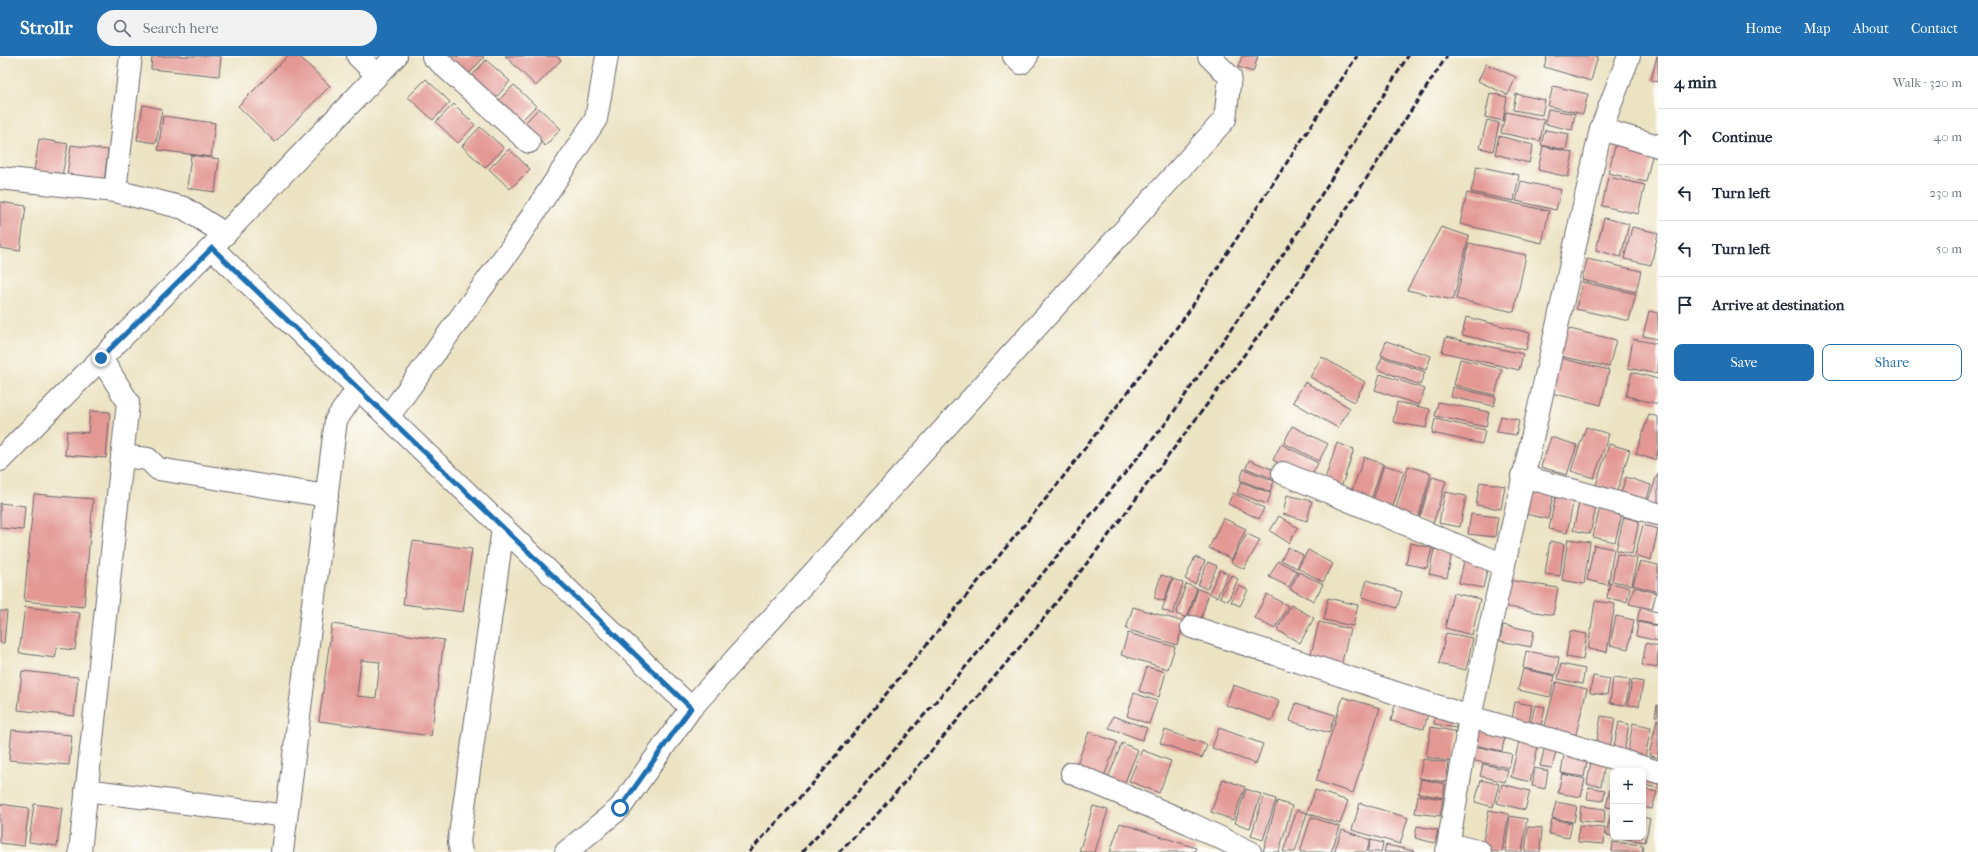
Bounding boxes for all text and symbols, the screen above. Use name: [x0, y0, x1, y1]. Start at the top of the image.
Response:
search box: [97, 10, 377, 46]
text: Strollr: [20, 17, 73, 39]
icon: search: [111, 17, 133, 39]
text: Search here: [143, 19, 219, 37]
text: Home: [1745, 20, 1782, 37]
text: Map: [1804, 20, 1831, 37]
text: About: [1853, 20, 1889, 37]
text: Contact: [1911, 20, 1958, 37]
text: 4 min: [1674, 72, 1717, 92]
text: Walk · 320 m: [1893, 75, 1962, 90]
icon: ahead: [1674, 126, 1696, 148]
text: Continue: [1712, 128, 1772, 146]
text: 40 m: [1934, 129, 1962, 144]
icon: left: [1674, 182, 1696, 204]
text: Turn left: [1712, 184, 1770, 202]
text: 230 m: [1929, 185, 1962, 200]
icon: left: [1674, 238, 1696, 260]
text: Turn left: [1712, 240, 1770, 258]
text: 50 m: [1936, 241, 1962, 256]
icon: arrive: [1674, 294, 1696, 316]
text: Arrive at destination: [1712, 296, 1844, 314]
button: Save: [1674, 344, 1814, 381]
button: Share: [1822, 344, 1962, 381]
route end: [92, 349, 110, 367]
map controls: [1610, 768, 1646, 840]
button: +: [1610, 768, 1646, 804]
route start: [611, 799, 629, 817]
button: −: [1610, 804, 1646, 840]

